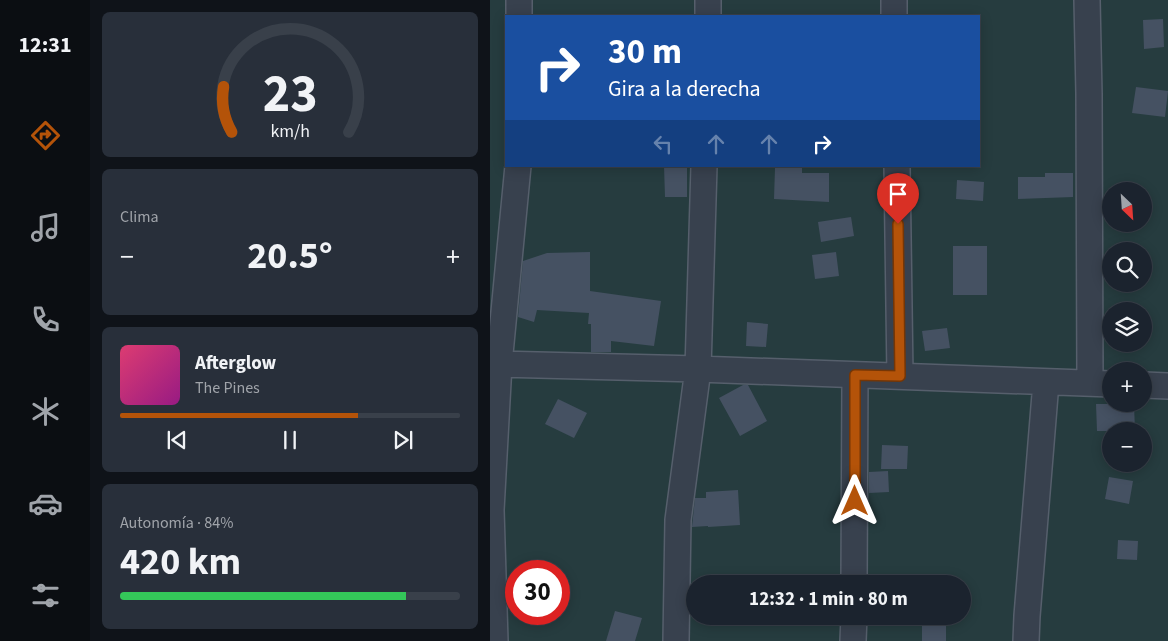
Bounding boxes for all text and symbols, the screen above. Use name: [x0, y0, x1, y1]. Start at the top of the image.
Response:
text: 30 m: [608, 27, 682, 77]
text: 12:31: [18, 29, 72, 61]
icon: right: [525, 35, 590, 100]
text: 23: [263, 58, 317, 132]
text: Gira a la derecha: [608, 73, 761, 105]
icon: directions: [28, 118, 63, 153]
text: km/h: [270, 119, 310, 144]
icon: left: [649, 130, 677, 158]
icon: ahead: [702, 130, 730, 158]
icon: ahead: [755, 130, 783, 158]
icon: right: [808, 130, 836, 158]
pin: [877, 173, 919, 224]
icon: arrive: [884, 180, 912, 208]
north arrow: [1102, 182, 1152, 232]
map controls: [1102, 182, 1152, 472]
text: Clima: [120, 206, 158, 228]
icon: music: [28, 210, 63, 245]
text: 20.5°: [247, 229, 333, 283]
text: −: [120, 237, 134, 277]
text: +: [446, 237, 460, 277]
button: search: [1102, 242, 1152, 292]
icon: phone: [28, 302, 63, 337]
button: layers: [1102, 302, 1152, 352]
text: Afterglow: [195, 350, 276, 377]
button: +: [1102, 362, 1152, 412]
text: The Pines: [195, 377, 260, 399]
icon: climate: [28, 394, 63, 429]
button: −: [1102, 422, 1152, 472]
icon: previous: [163, 426, 191, 454]
icon: pause: [276, 426, 304, 454]
icon: next: [389, 426, 417, 454]
position arrow: [828, 474, 880, 526]
icon: car: [28, 486, 63, 521]
text: Autonomía · 84%: [120, 512, 233, 534]
text: 420 km: [120, 535, 241, 589]
speed limit sign: 30: [505, 560, 570, 625]
icon: filters: [28, 578, 63, 613]
text: 12:32 · 1 min · 80 m: [749, 586, 908, 613]

